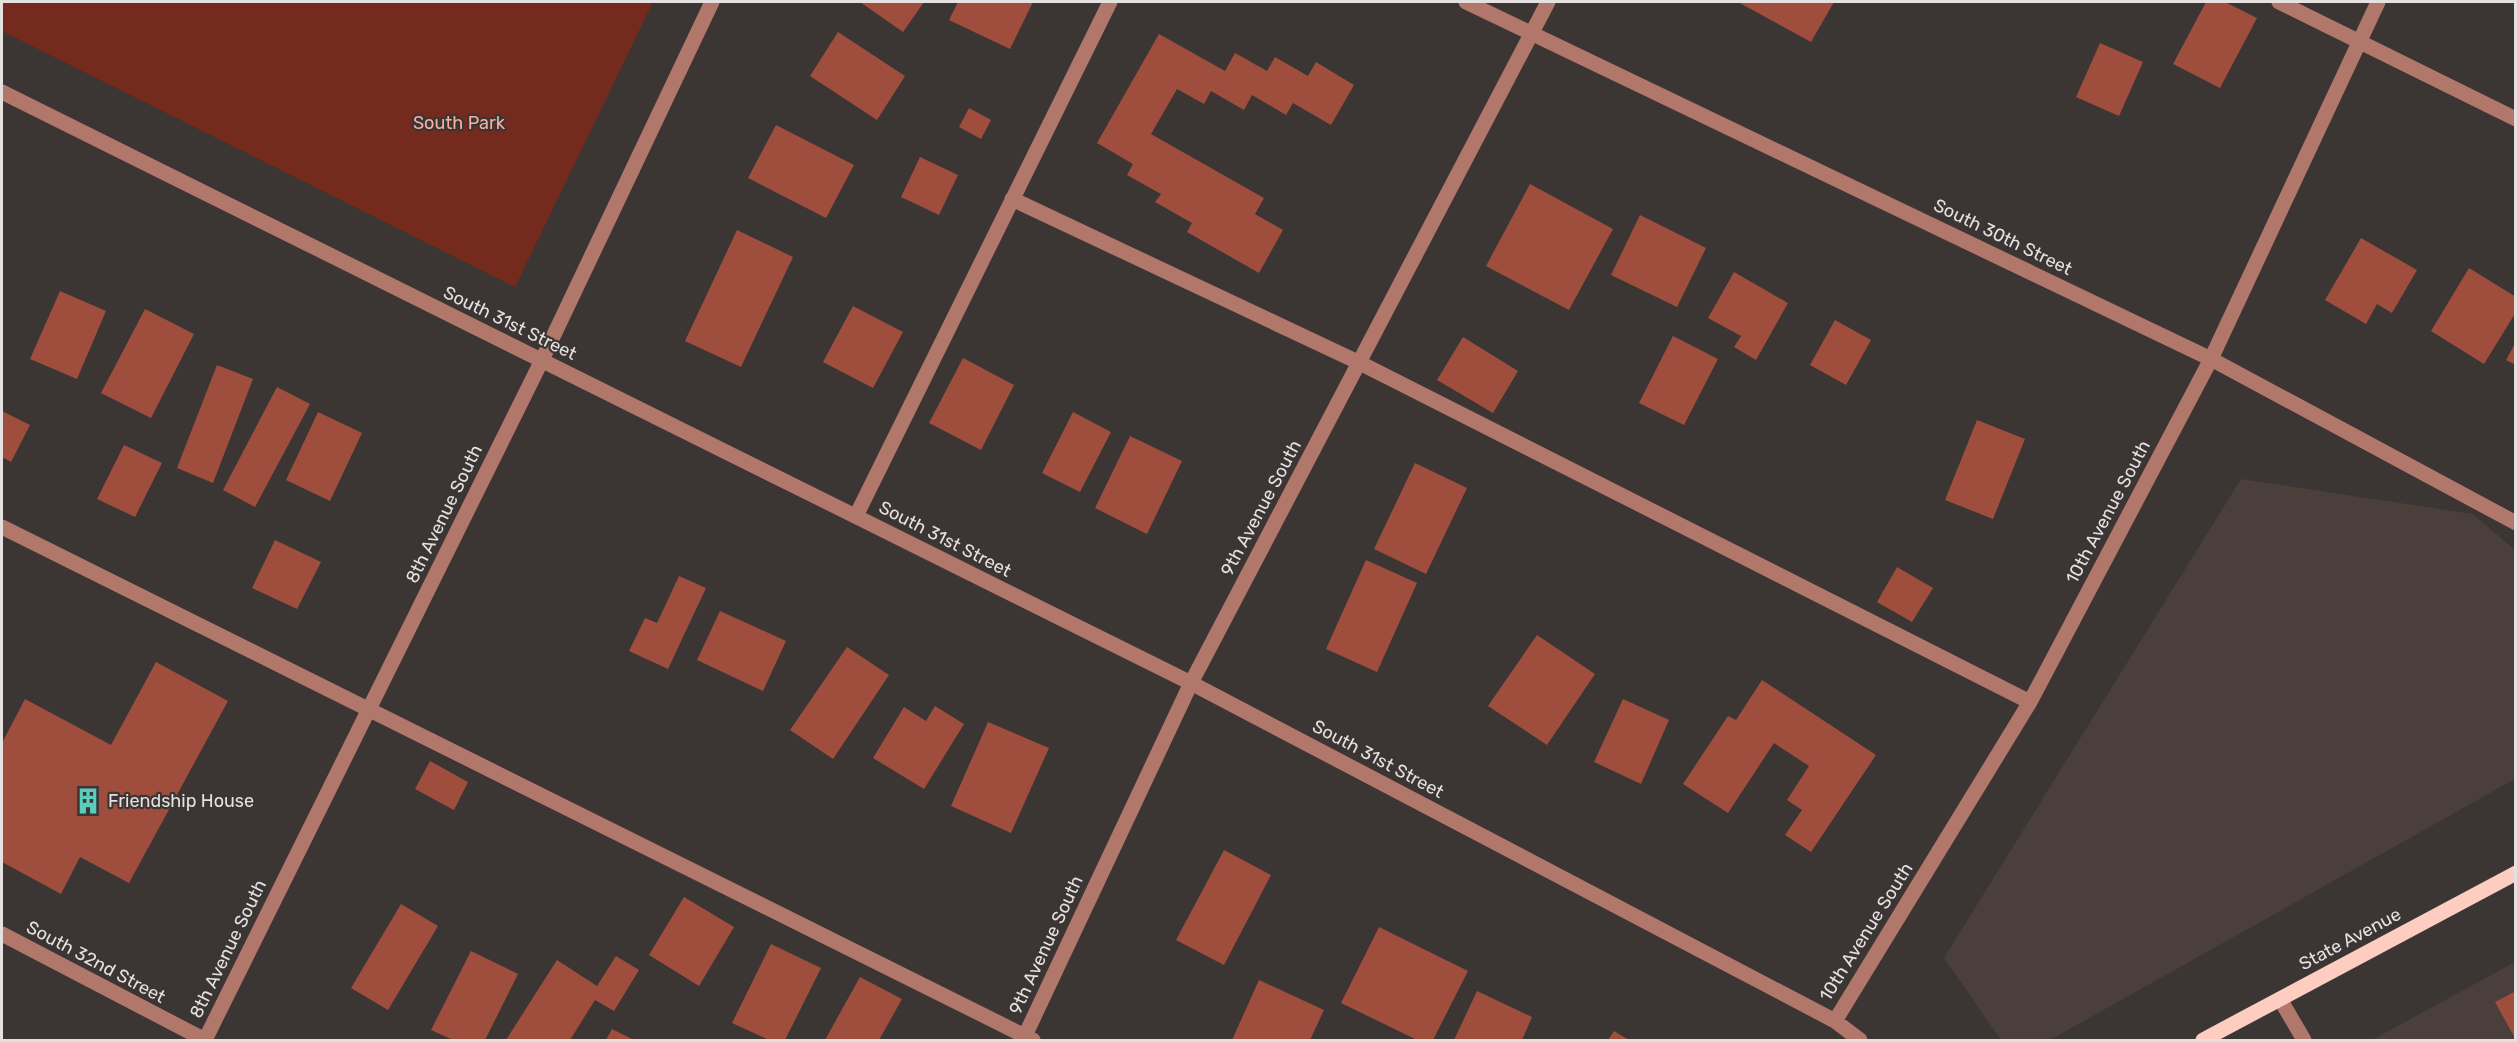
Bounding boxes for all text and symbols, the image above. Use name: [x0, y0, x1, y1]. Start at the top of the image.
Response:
park label: South Park: [413, 112, 506, 134]
street label: South 30th Street: [1930, 194, 2076, 280]
street label: South 31st Street: [440, 281, 580, 365]
street label: 9th Avenue South: [1216, 436, 1306, 580]
street label: 10th Avenue South: [2061, 437, 2155, 587]
street label: 8th Avenue South: [401, 441, 487, 587]
street label: South 31st Street: [875, 496, 1015, 582]
street label: South 31st Street: [1309, 715, 1447, 803]
building icon: Friendship House: [73, 786, 103, 816]
place label: Friendship House: [108, 790, 254, 812]
street label: 10th Avenue South: [1815, 859, 1917, 1005]
street label: 9th Avenue South: [1004, 872, 1088, 1018]
street label: 8th Avenue South: [185, 876, 271, 1022]
street label: State Avenue: [2295, 903, 2405, 975]
street label: South 32nd Street: [23, 916, 169, 1008]

